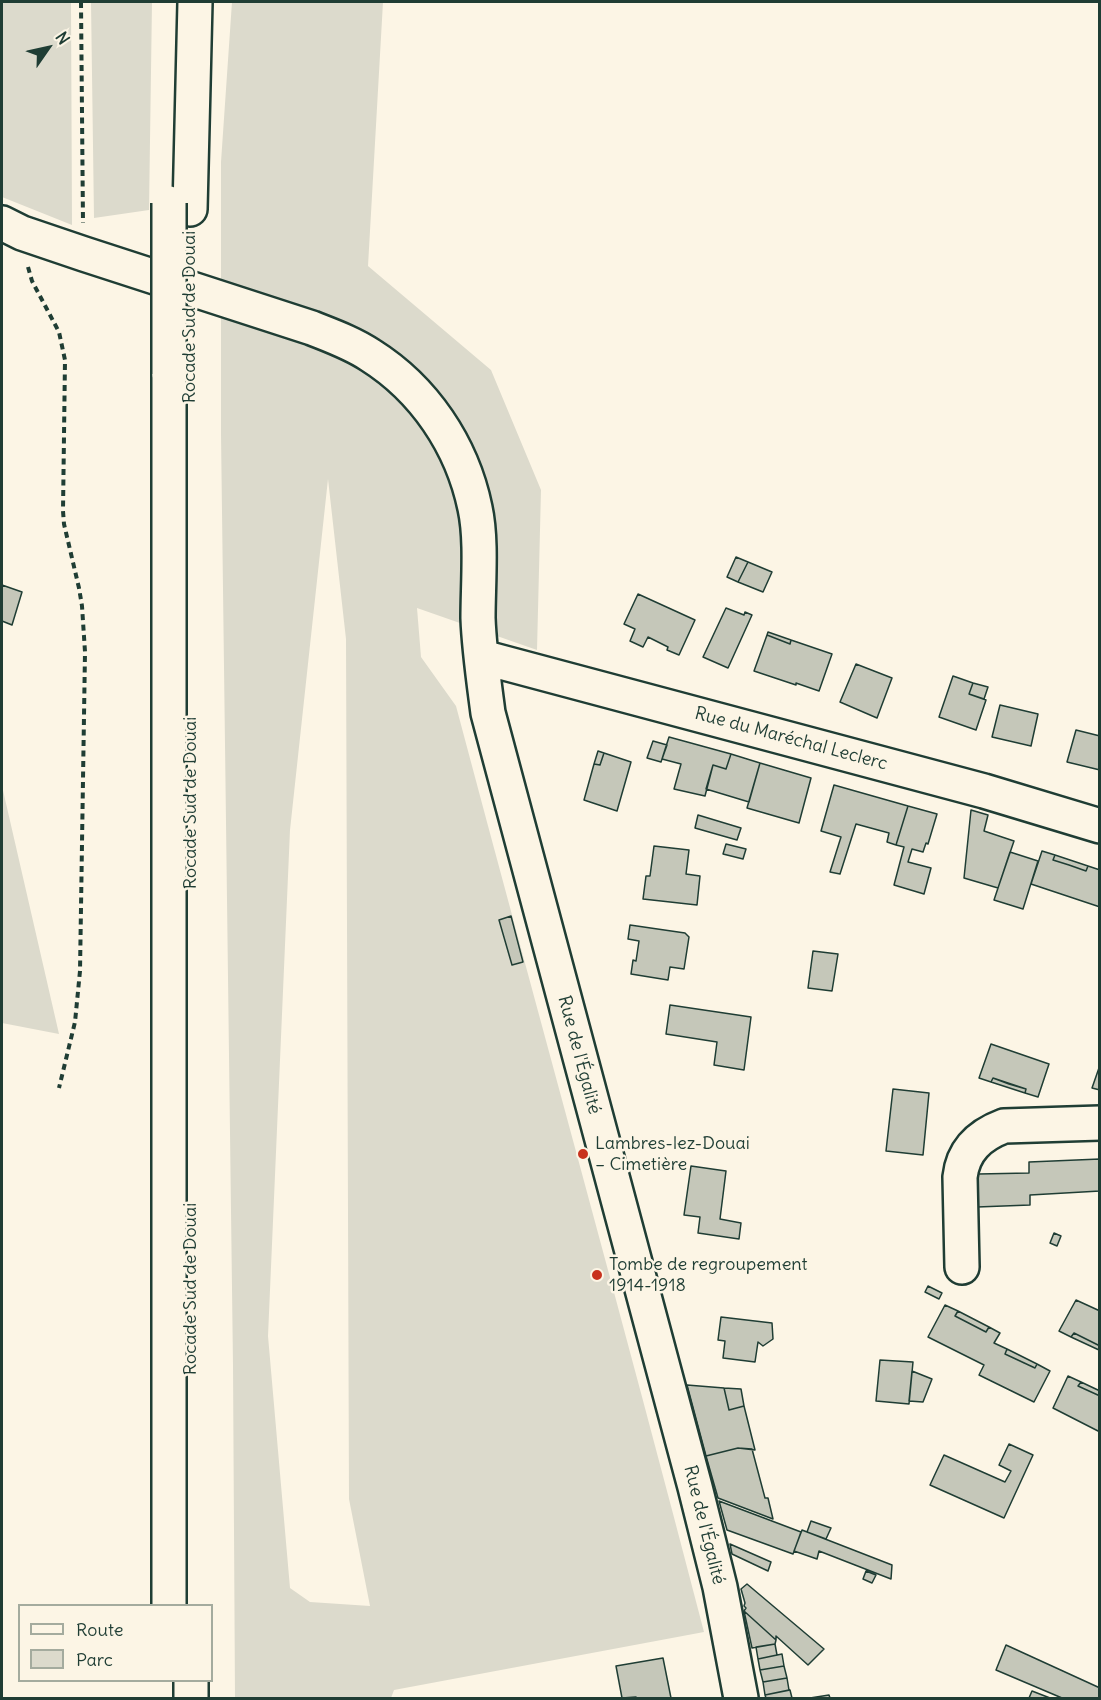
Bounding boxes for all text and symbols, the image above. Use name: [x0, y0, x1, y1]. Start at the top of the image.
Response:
north arrow: [18, 18, 78, 78]
text: N: [52, 28, 74, 48]
street label: Rocade Sud de Douai: [179, 231, 201, 403]
street label: Rue du Maréchal Leclerc: [692, 703, 890, 775]
street label: Rocade Sud de Douai: [180, 717, 202, 889]
street label: Rue de l'Égalité: [553, 993, 605, 1117]
place label: Lambres-lez-Douai – Cimetière: [595, 1133, 750, 1176]
marker: Lambres-lez-Douai – Cimetière: [576, 1147, 590, 1161]
street label: Rocade Sud de Douai: [180, 1203, 202, 1375]
place label: Tombe de regroupement 1914-1918: [609, 1254, 808, 1296]
marker: Tombe de regroupement 1914-1918: [590, 1268, 604, 1282]
street label: Rue de l'Égalité: [679, 1463, 729, 1587]
legend: [18, 1604, 213, 1682]
text: Route: [76, 1618, 124, 1641]
text: Parc: [76, 1648, 113, 1671]

